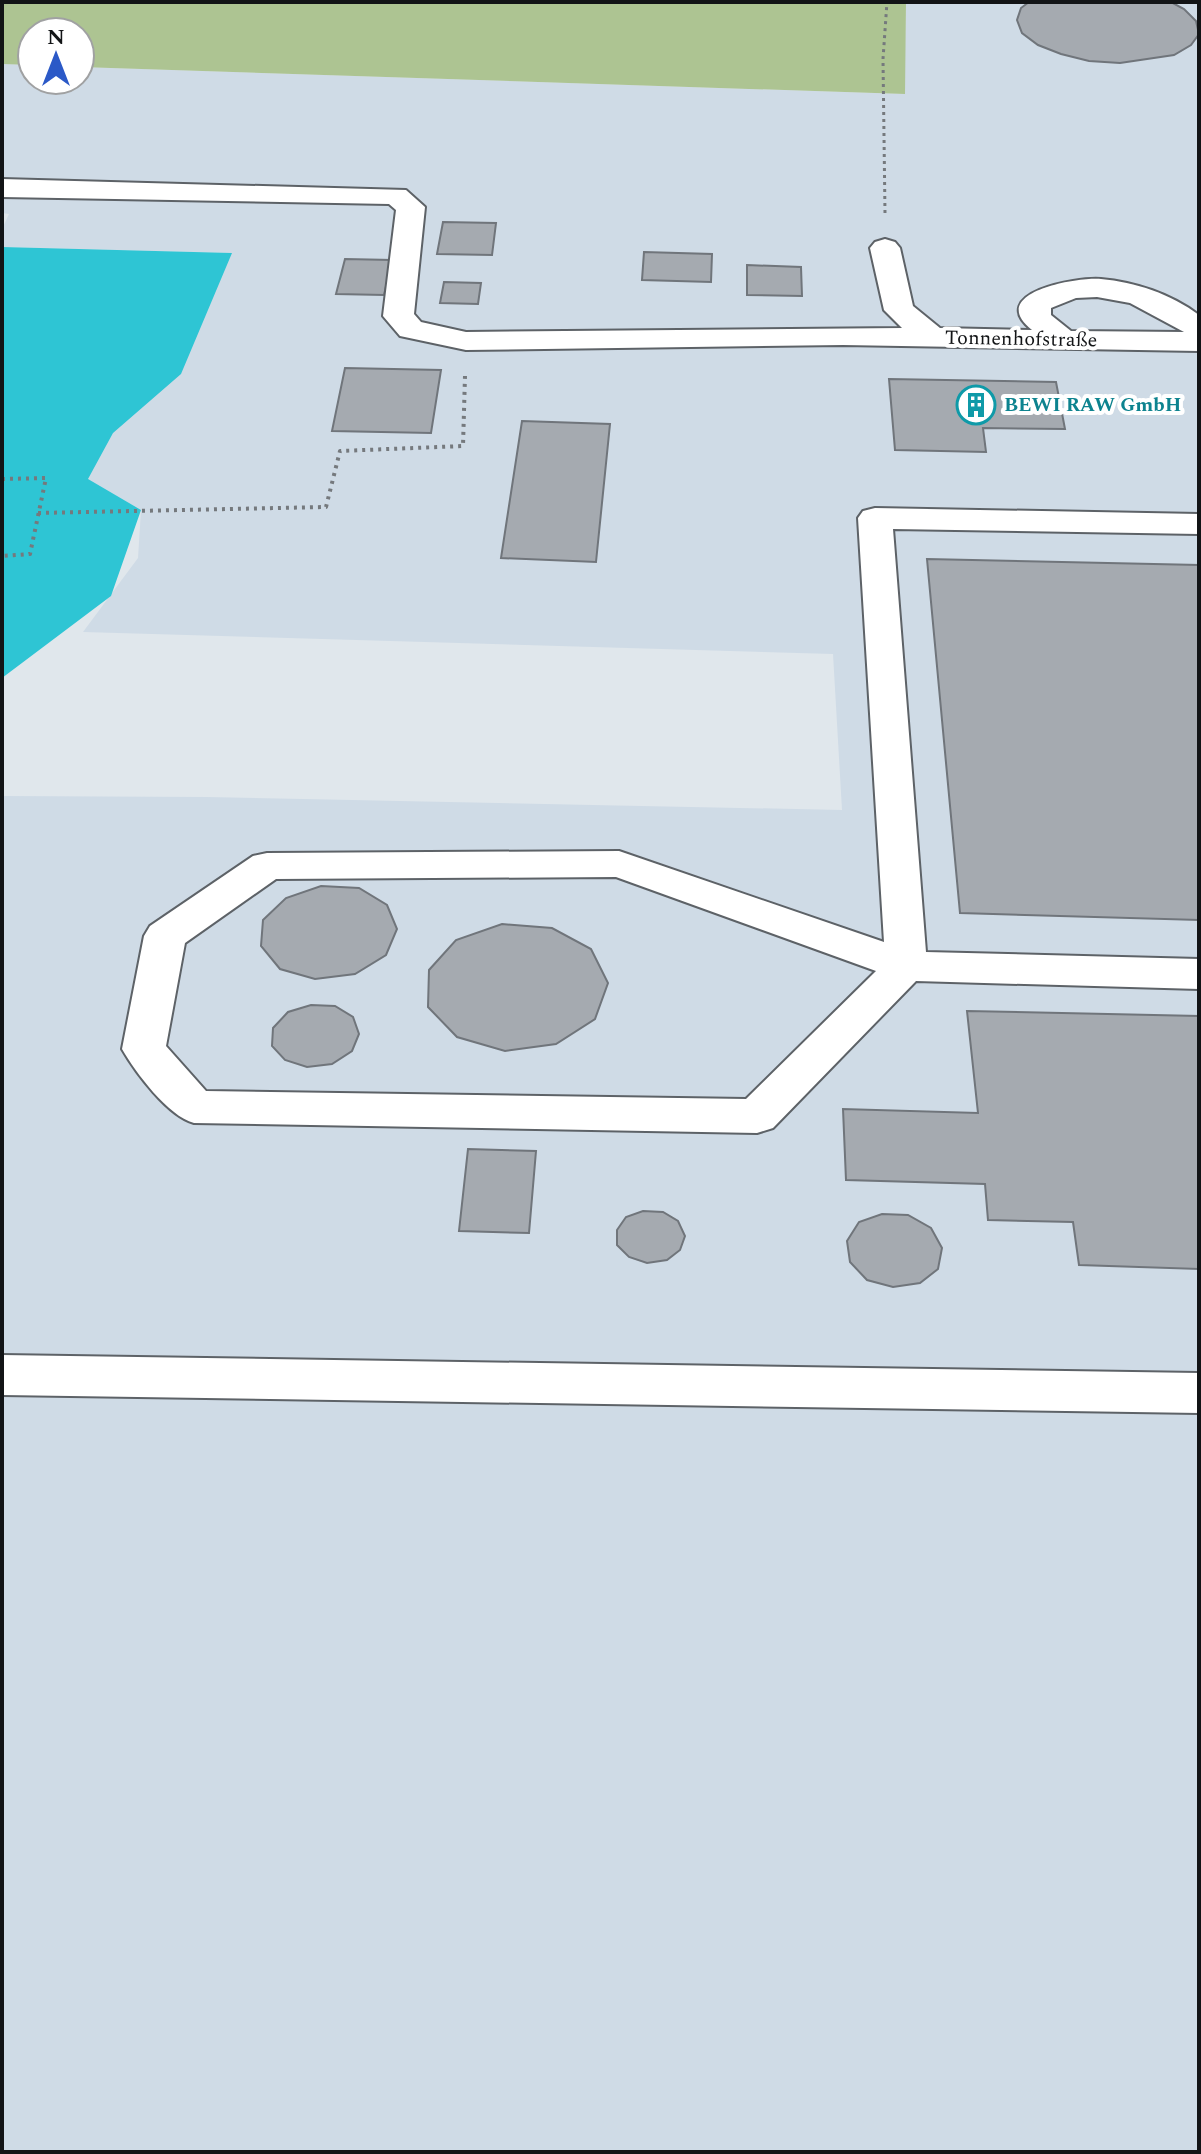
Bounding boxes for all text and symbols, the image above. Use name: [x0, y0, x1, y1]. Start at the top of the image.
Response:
north arrow: [16, 16, 96, 96]
text: N: [47, 21, 65, 54]
street label: Tonnenhofstraße: [944, 323, 1098, 355]
building icon: BEWI RAW GmbH: [955, 384, 997, 426]
place label: BEWI RAW GmbH: [1004, 390, 1181, 420]

